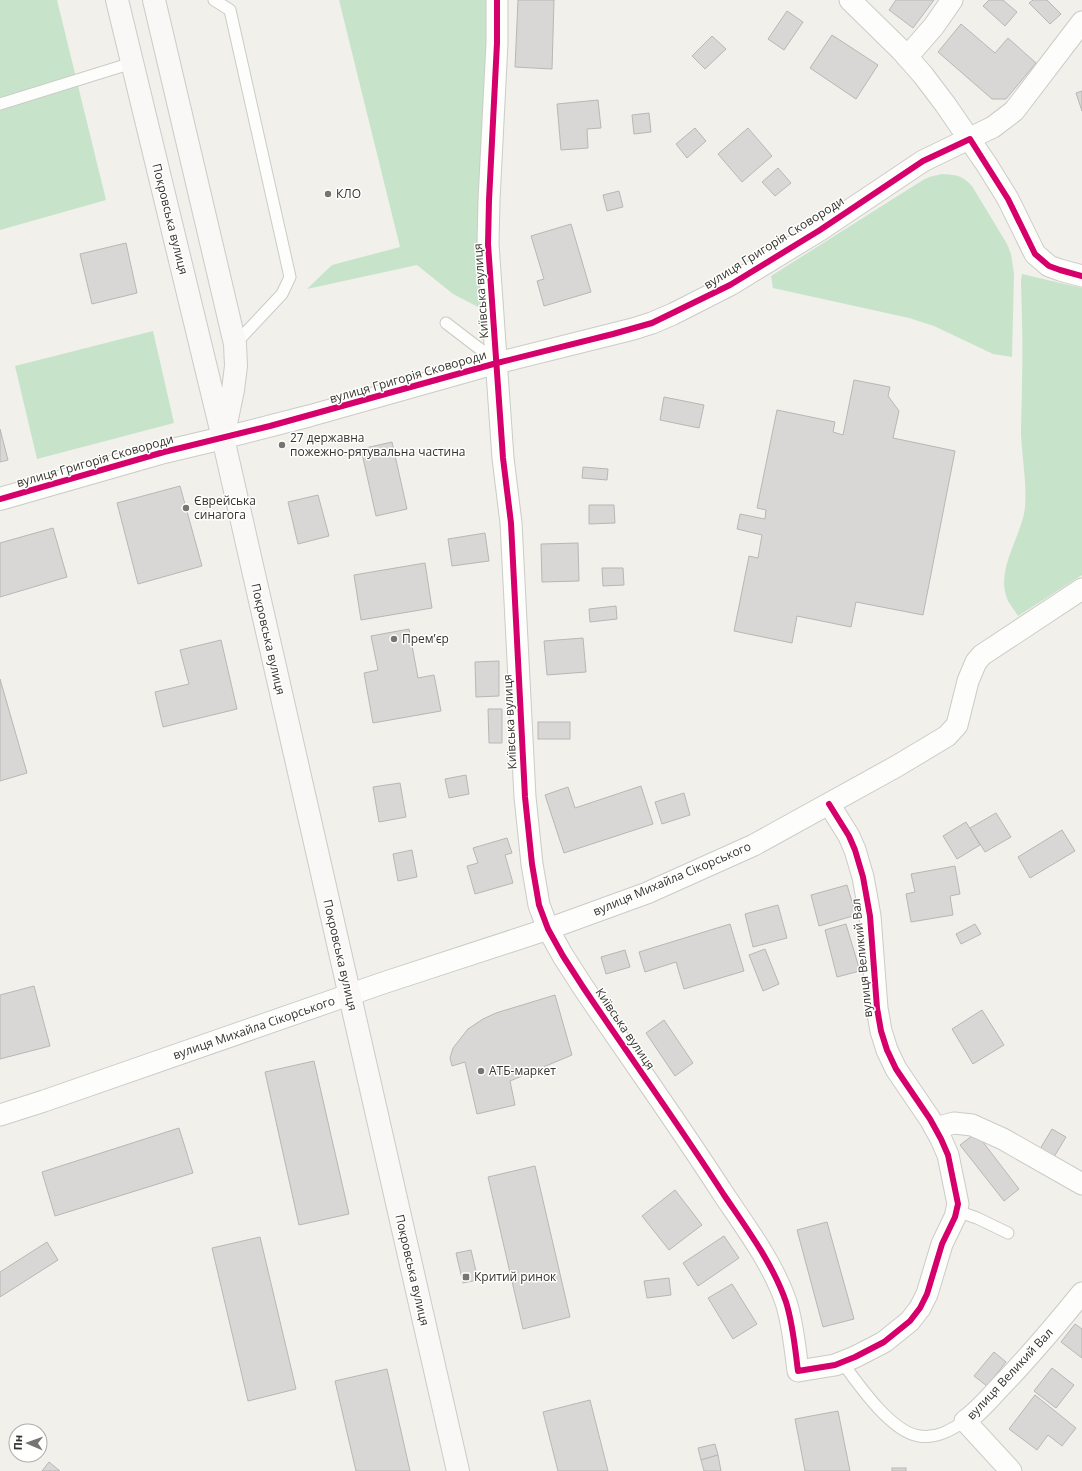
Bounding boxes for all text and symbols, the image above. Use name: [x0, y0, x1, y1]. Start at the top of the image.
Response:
street label: Покровська вулиця: [148, 162, 193, 276]
place label: КЛО: [336, 185, 361, 202]
marker: КЛО: [323, 189, 333, 199]
street label: вулиця Григорія Сковороди: [700, 192, 847, 293]
street label: Київська вулиця: [469, 243, 492, 339]
street label: вулиця Григорія Сковороди: [327, 346, 488, 407]
place label: 27 державна пожежно-рятувальна частина: [290, 429, 465, 460]
street label: вулиця Григорія Сковороди: [14, 430, 175, 491]
marker: 27 державна пожежно-рятувальна частина: [277, 440, 287, 450]
place label: Єврейська синагога: [194, 492, 256, 523]
marker: Єврейська синагога: [181, 503, 191, 513]
street label: Покровська вулиця: [247, 581, 290, 696]
place label: Прем’єр: [402, 630, 449, 647]
marker: Прем’єр: [389, 634, 399, 644]
street label: Київська вулиця: [499, 674, 520, 770]
street label: вулиця Михайла Сікорського: [590, 837, 754, 920]
street label: Покровська вулиця: [319, 897, 362, 1012]
street label: вулиця Великий Вал: [847, 898, 876, 1018]
street label: Київська вулиця: [592, 984, 659, 1073]
street label: вулиця Михайла Сікорського: [171, 992, 337, 1063]
place label: АТБ-маркет: [489, 1062, 556, 1079]
marker: АТБ-маркет: [476, 1066, 486, 1076]
street label: Покровська вулиця: [391, 1212, 434, 1327]
place label: Критий ринок: [474, 1268, 557, 1285]
marker: Критий ринок: [461, 1272, 471, 1282]
street label: вулиця Великий Вал: [963, 1324, 1057, 1423]
north arrow: [8, 1423, 48, 1463]
text: Пн: [10, 1435, 25, 1451]

